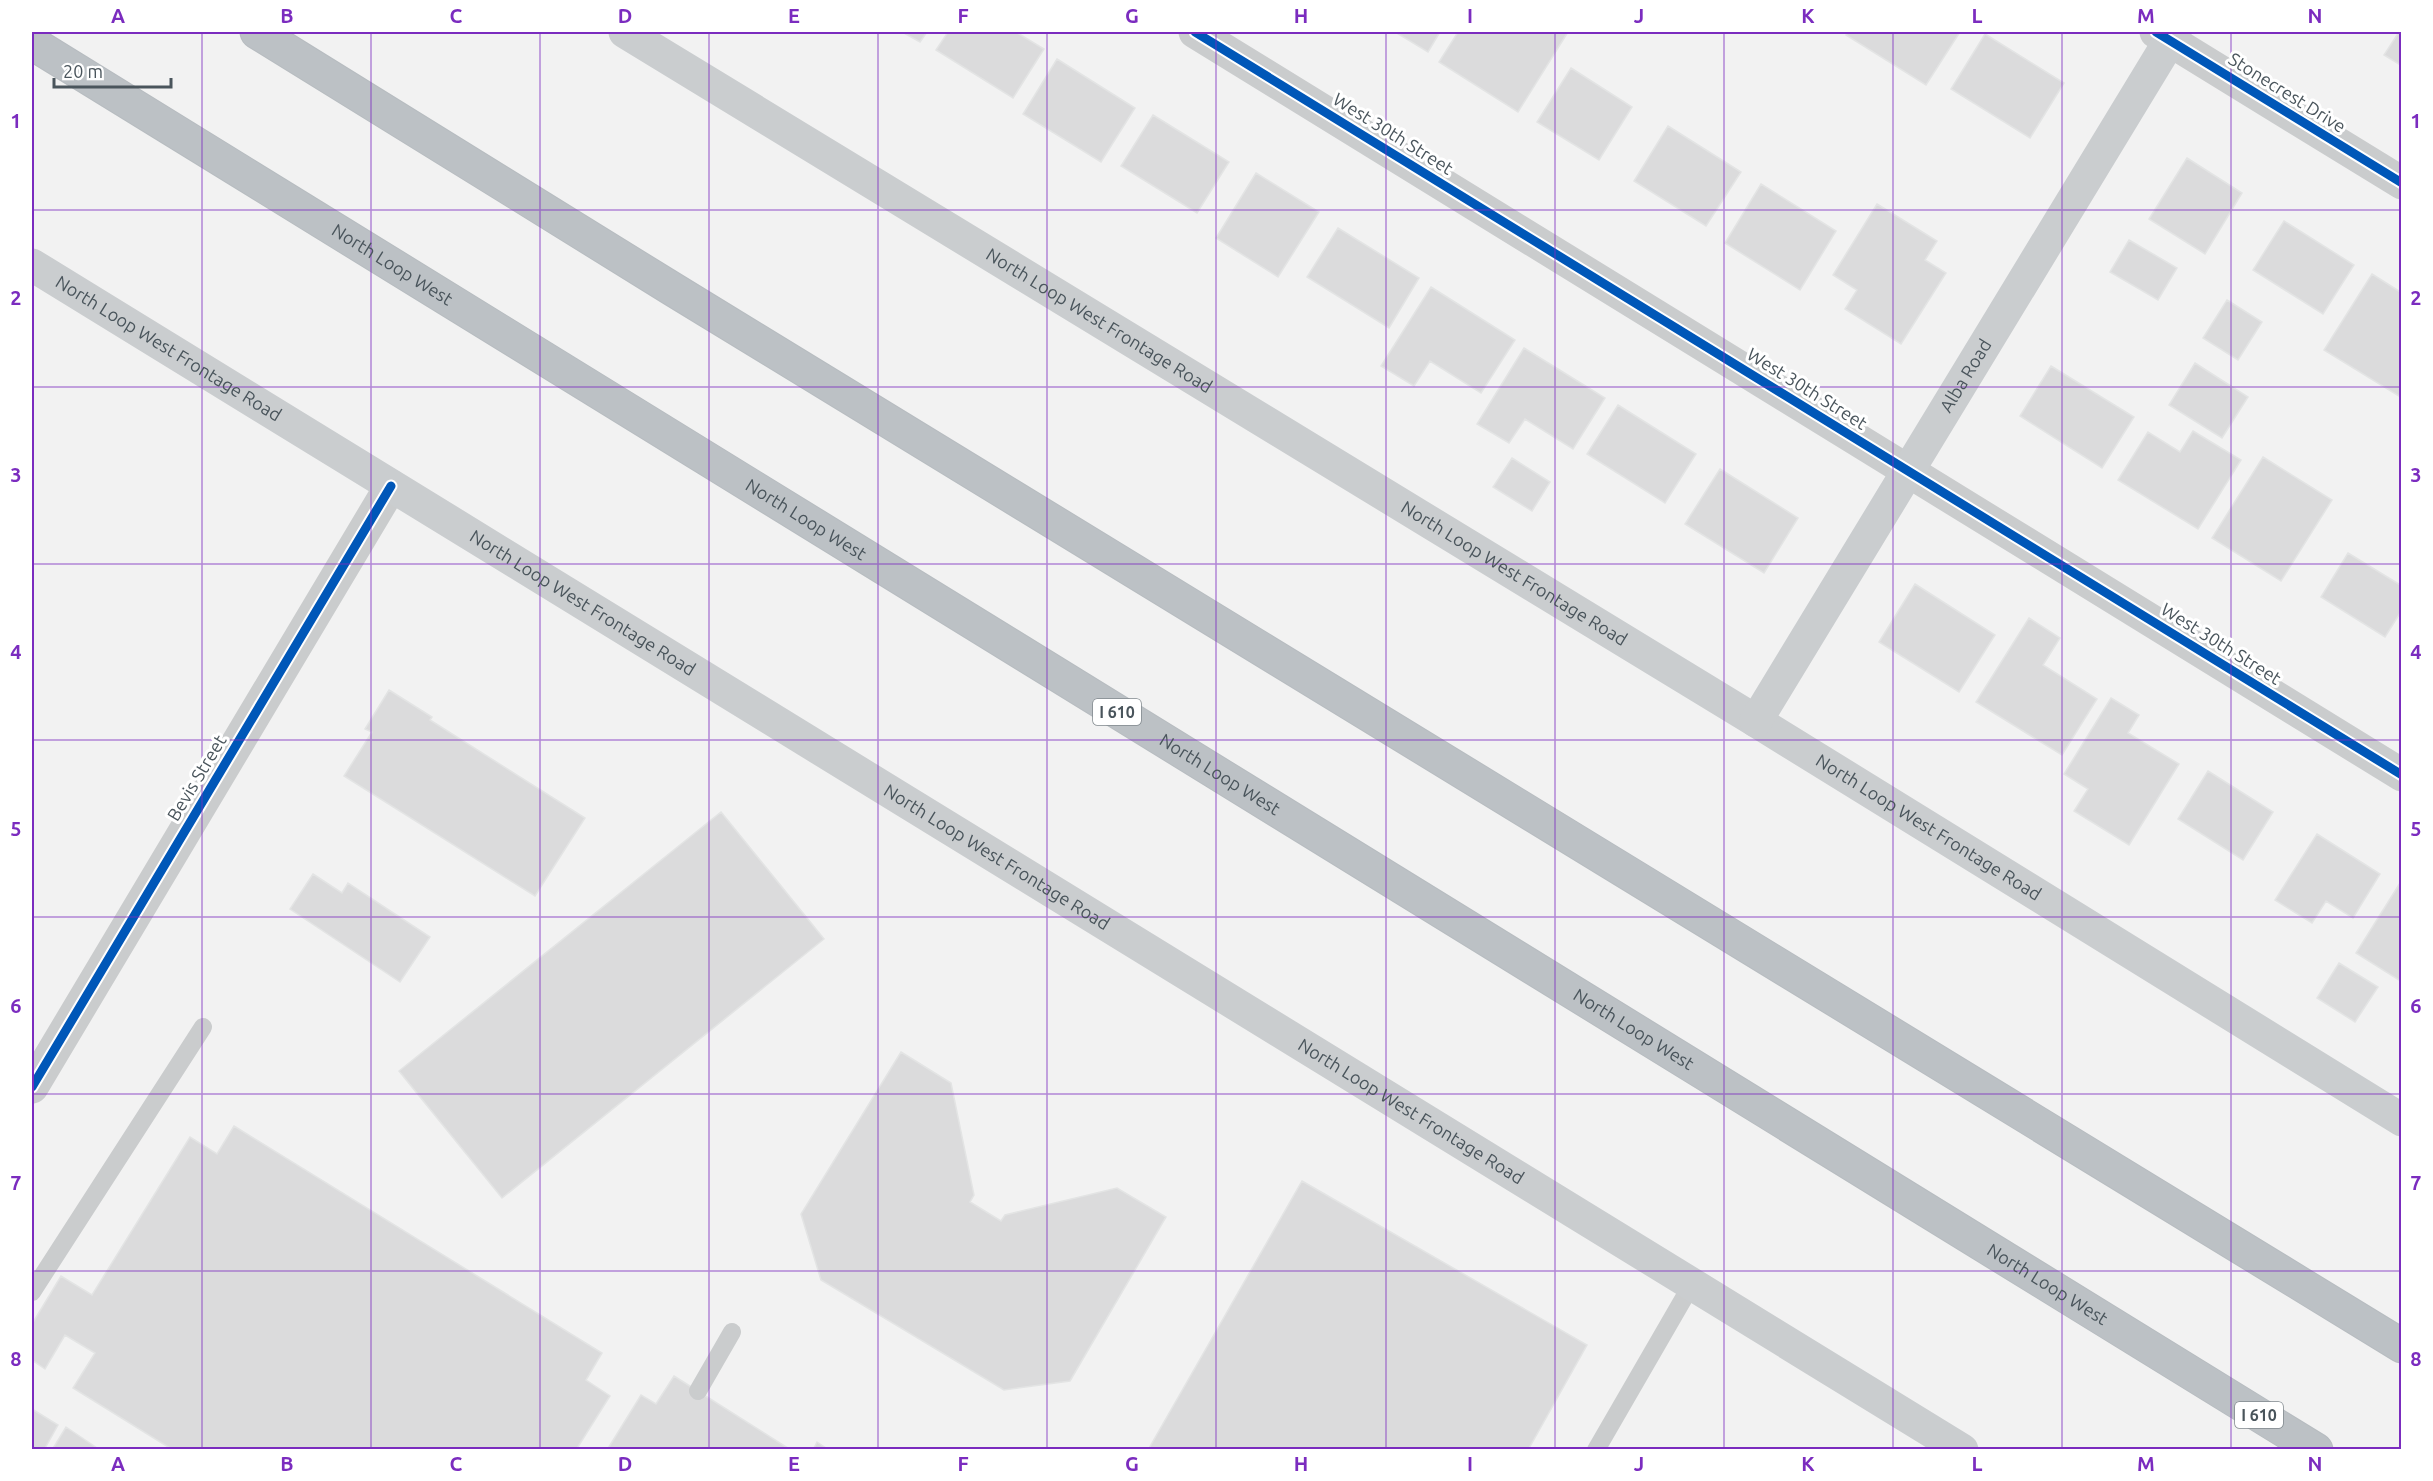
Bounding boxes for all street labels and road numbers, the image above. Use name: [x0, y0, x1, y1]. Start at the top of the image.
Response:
street label: Stonecrest Drive: [2225, 48, 2350, 136]
street label: West 30th Street: [1330, 88, 1457, 178]
street label: North Loop West: [329, 219, 457, 309]
street label: North Loop West Frontage Road: [983, 243, 1216, 396]
street label: North Loop West Frontage Road: [52, 271, 285, 425]
street label: Alba Road: [1935, 335, 1995, 415]
street label: West 30th Street: [1744, 343, 1871, 433]
street label: North Loop West: [743, 474, 870, 564]
street label: North Loop West Frontage Road: [1398, 496, 1631, 649]
street label: North Loop West Frontage Road: [467, 525, 699, 679]
street label: West 30th Street: [2158, 598, 2285, 688]
road number: I 610: [1093, 699, 1141, 725]
street label: North Loop West: [1156, 729, 1284, 818]
street label: Bevis Street: [163, 731, 230, 824]
street label: North Loop West Frontage Road: [1813, 750, 2045, 904]
street label: North Loop West Frontage Road: [881, 780, 1114, 933]
street label: North Loop West: [1570, 984, 1698, 1073]
street label: North Loop West Frontage Road: [1295, 1034, 1528, 1188]
street label: North Loop West: [1984, 1239, 2112, 1328]
road number: I 610: [2235, 1402, 2283, 1428]

